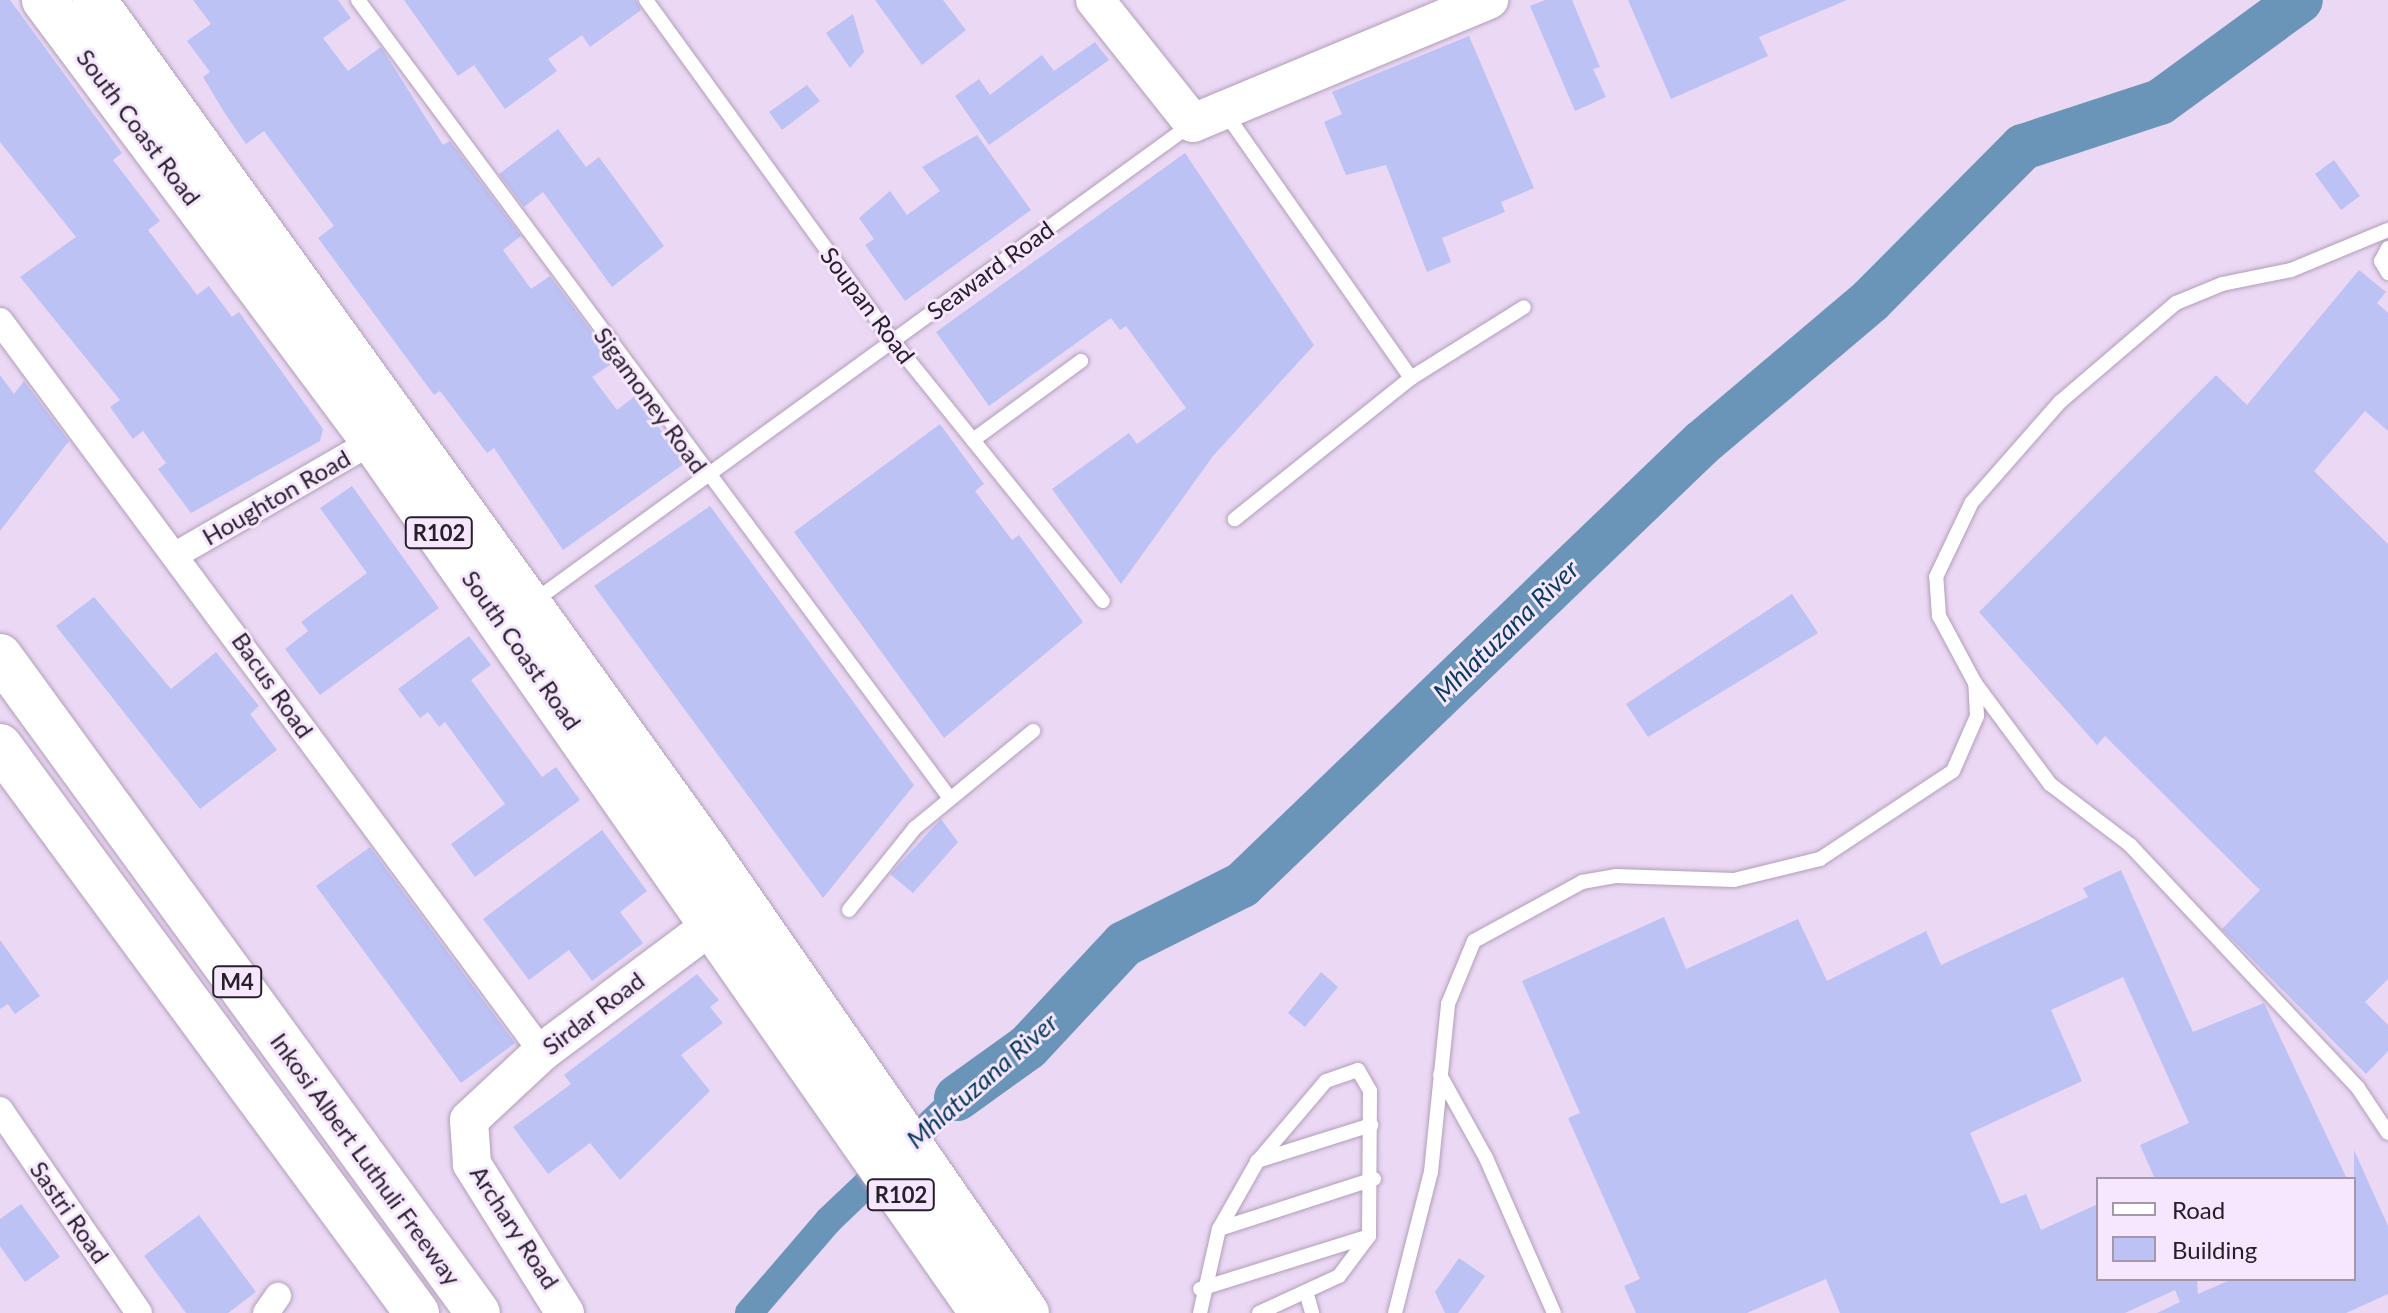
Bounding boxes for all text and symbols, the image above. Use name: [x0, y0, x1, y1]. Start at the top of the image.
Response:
street label: South Coast Road: [71, 43, 207, 211]
street label: Seaward Road: [921, 215, 1059, 325]
street label: Soupan Road: [815, 241, 921, 369]
street label: Sigamoney Road: [588, 321, 714, 479]
street label: Houghton Road: [197, 443, 355, 551]
road number: R102: [403, 515, 475, 551]
water label: Mhlatuzana River: [1427, 554, 1585, 708]
street label: South Coast Road: [456, 565, 588, 735]
street label: Bacus Road: [226, 627, 320, 743]
road number: M4: [211, 964, 263, 1000]
street label: Sirdar Road: [536, 965, 650, 1061]
water label: Mhlatuzana River: [900, 1007, 1064, 1155]
street label: Inkosi Albert Luthuli Freeway: [265, 1027, 467, 1291]
street label: Sastri Road: [24, 1156, 116, 1268]
street label: Archary Road: [464, 1160, 566, 1294]
road number: R102: [865, 1177, 937, 1213]
legend: [2096, 1177, 2356, 1281]
text: Road: [2172, 1195, 2225, 1224]
text: Building: [2172, 1235, 2257, 1264]

